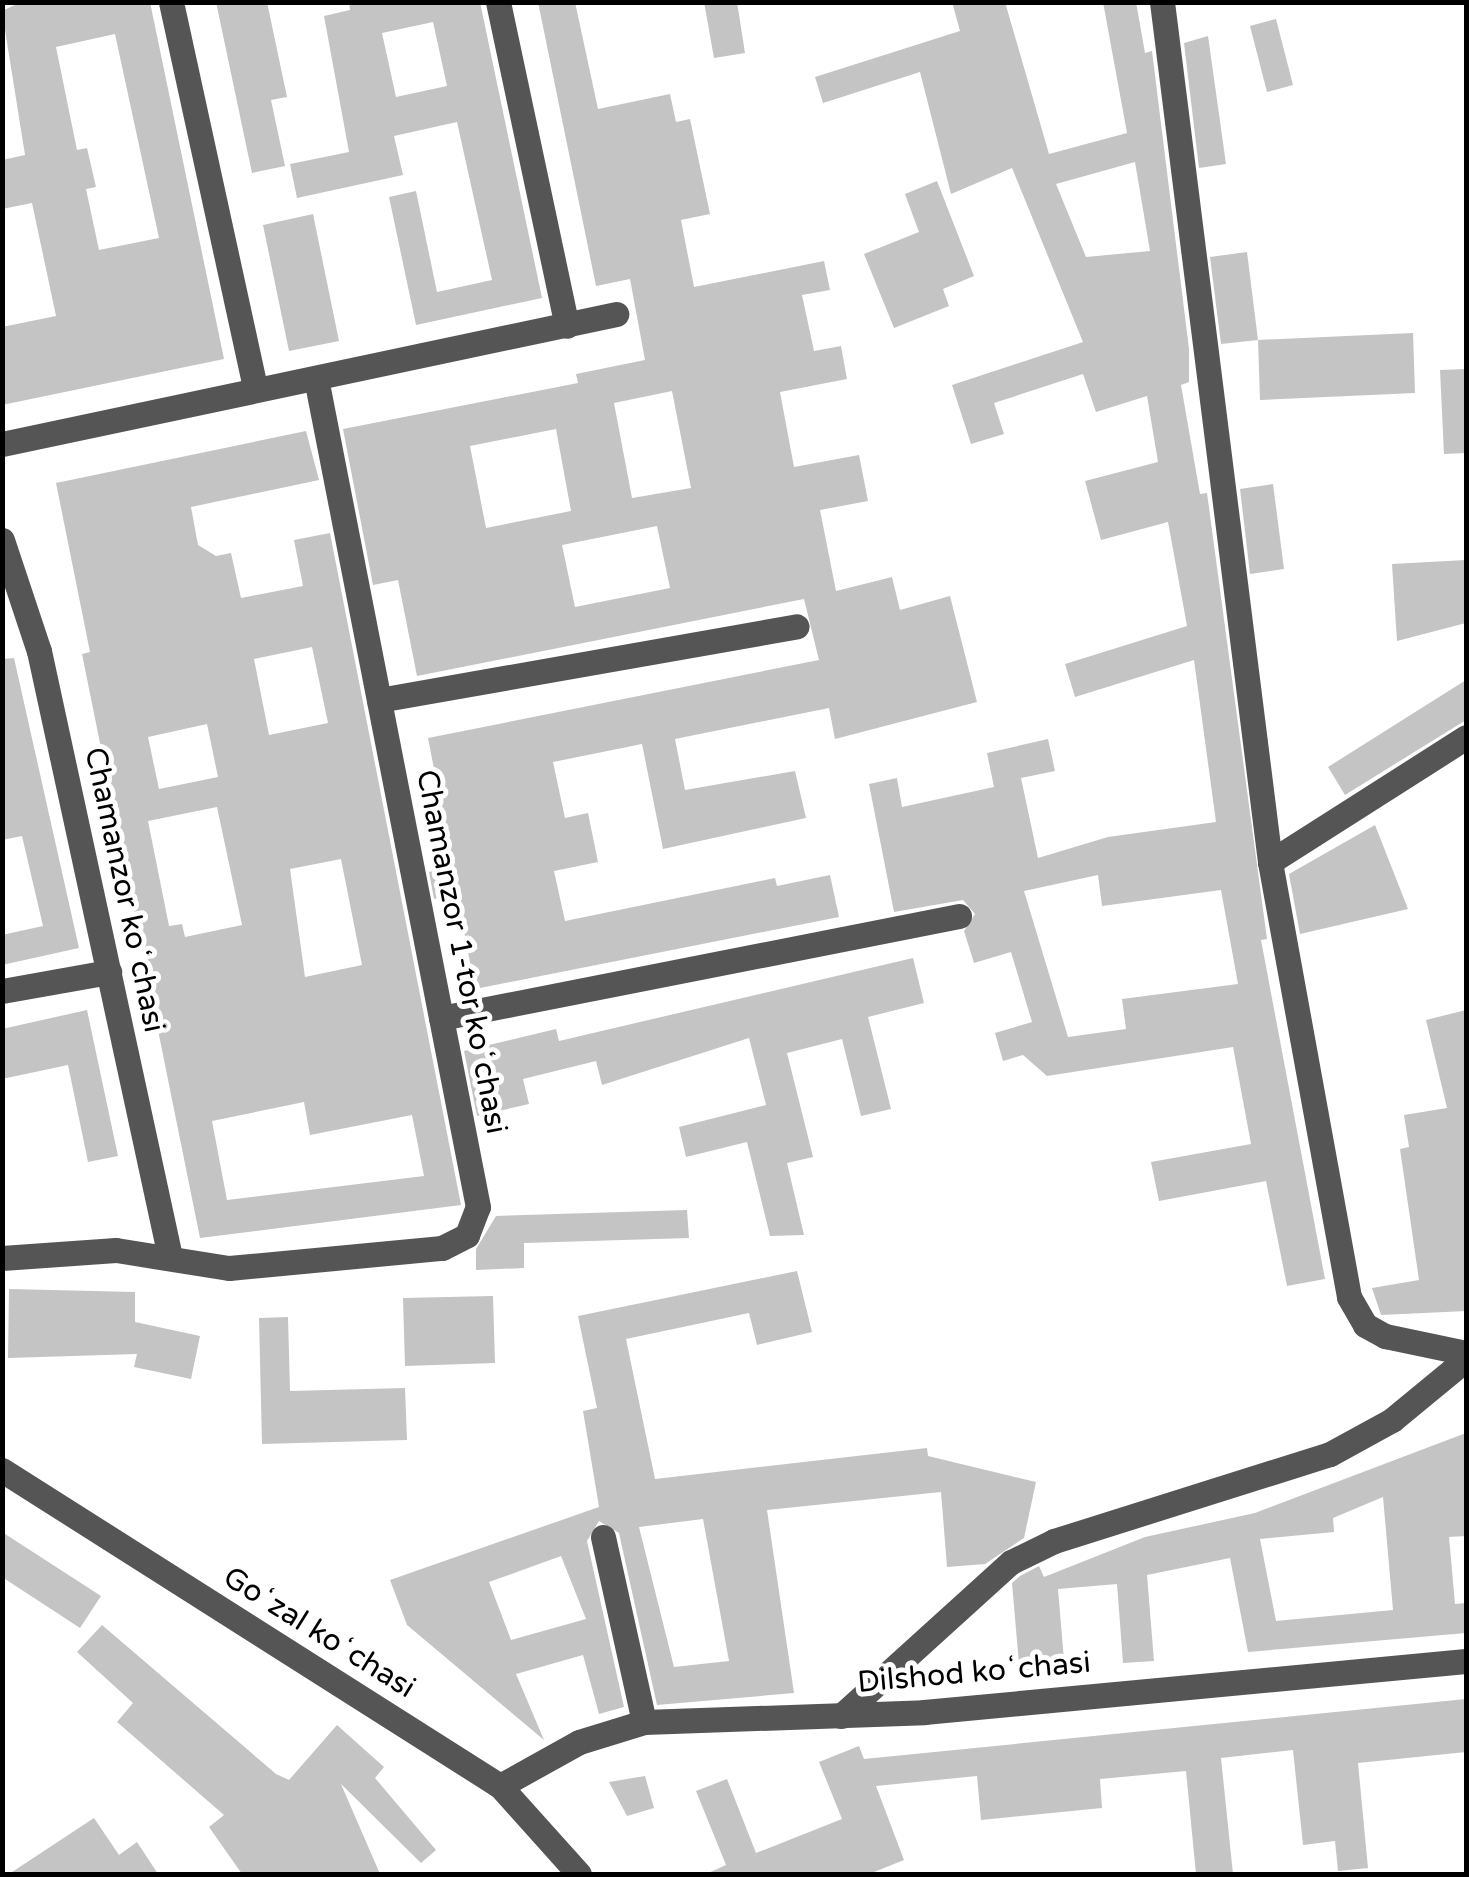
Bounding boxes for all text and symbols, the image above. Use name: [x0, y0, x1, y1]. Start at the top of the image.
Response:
street label: Chamanzor koʻchasi: [76, 744, 172, 1036]
street label: Chamanzor 1-tor koʻchasi: [408, 767, 514, 1137]
street label: Goʻzal koʻchasi: [216, 1560, 422, 1706]
street label: Dilshod koʻchasi: [856, 1645, 1092, 1701]

